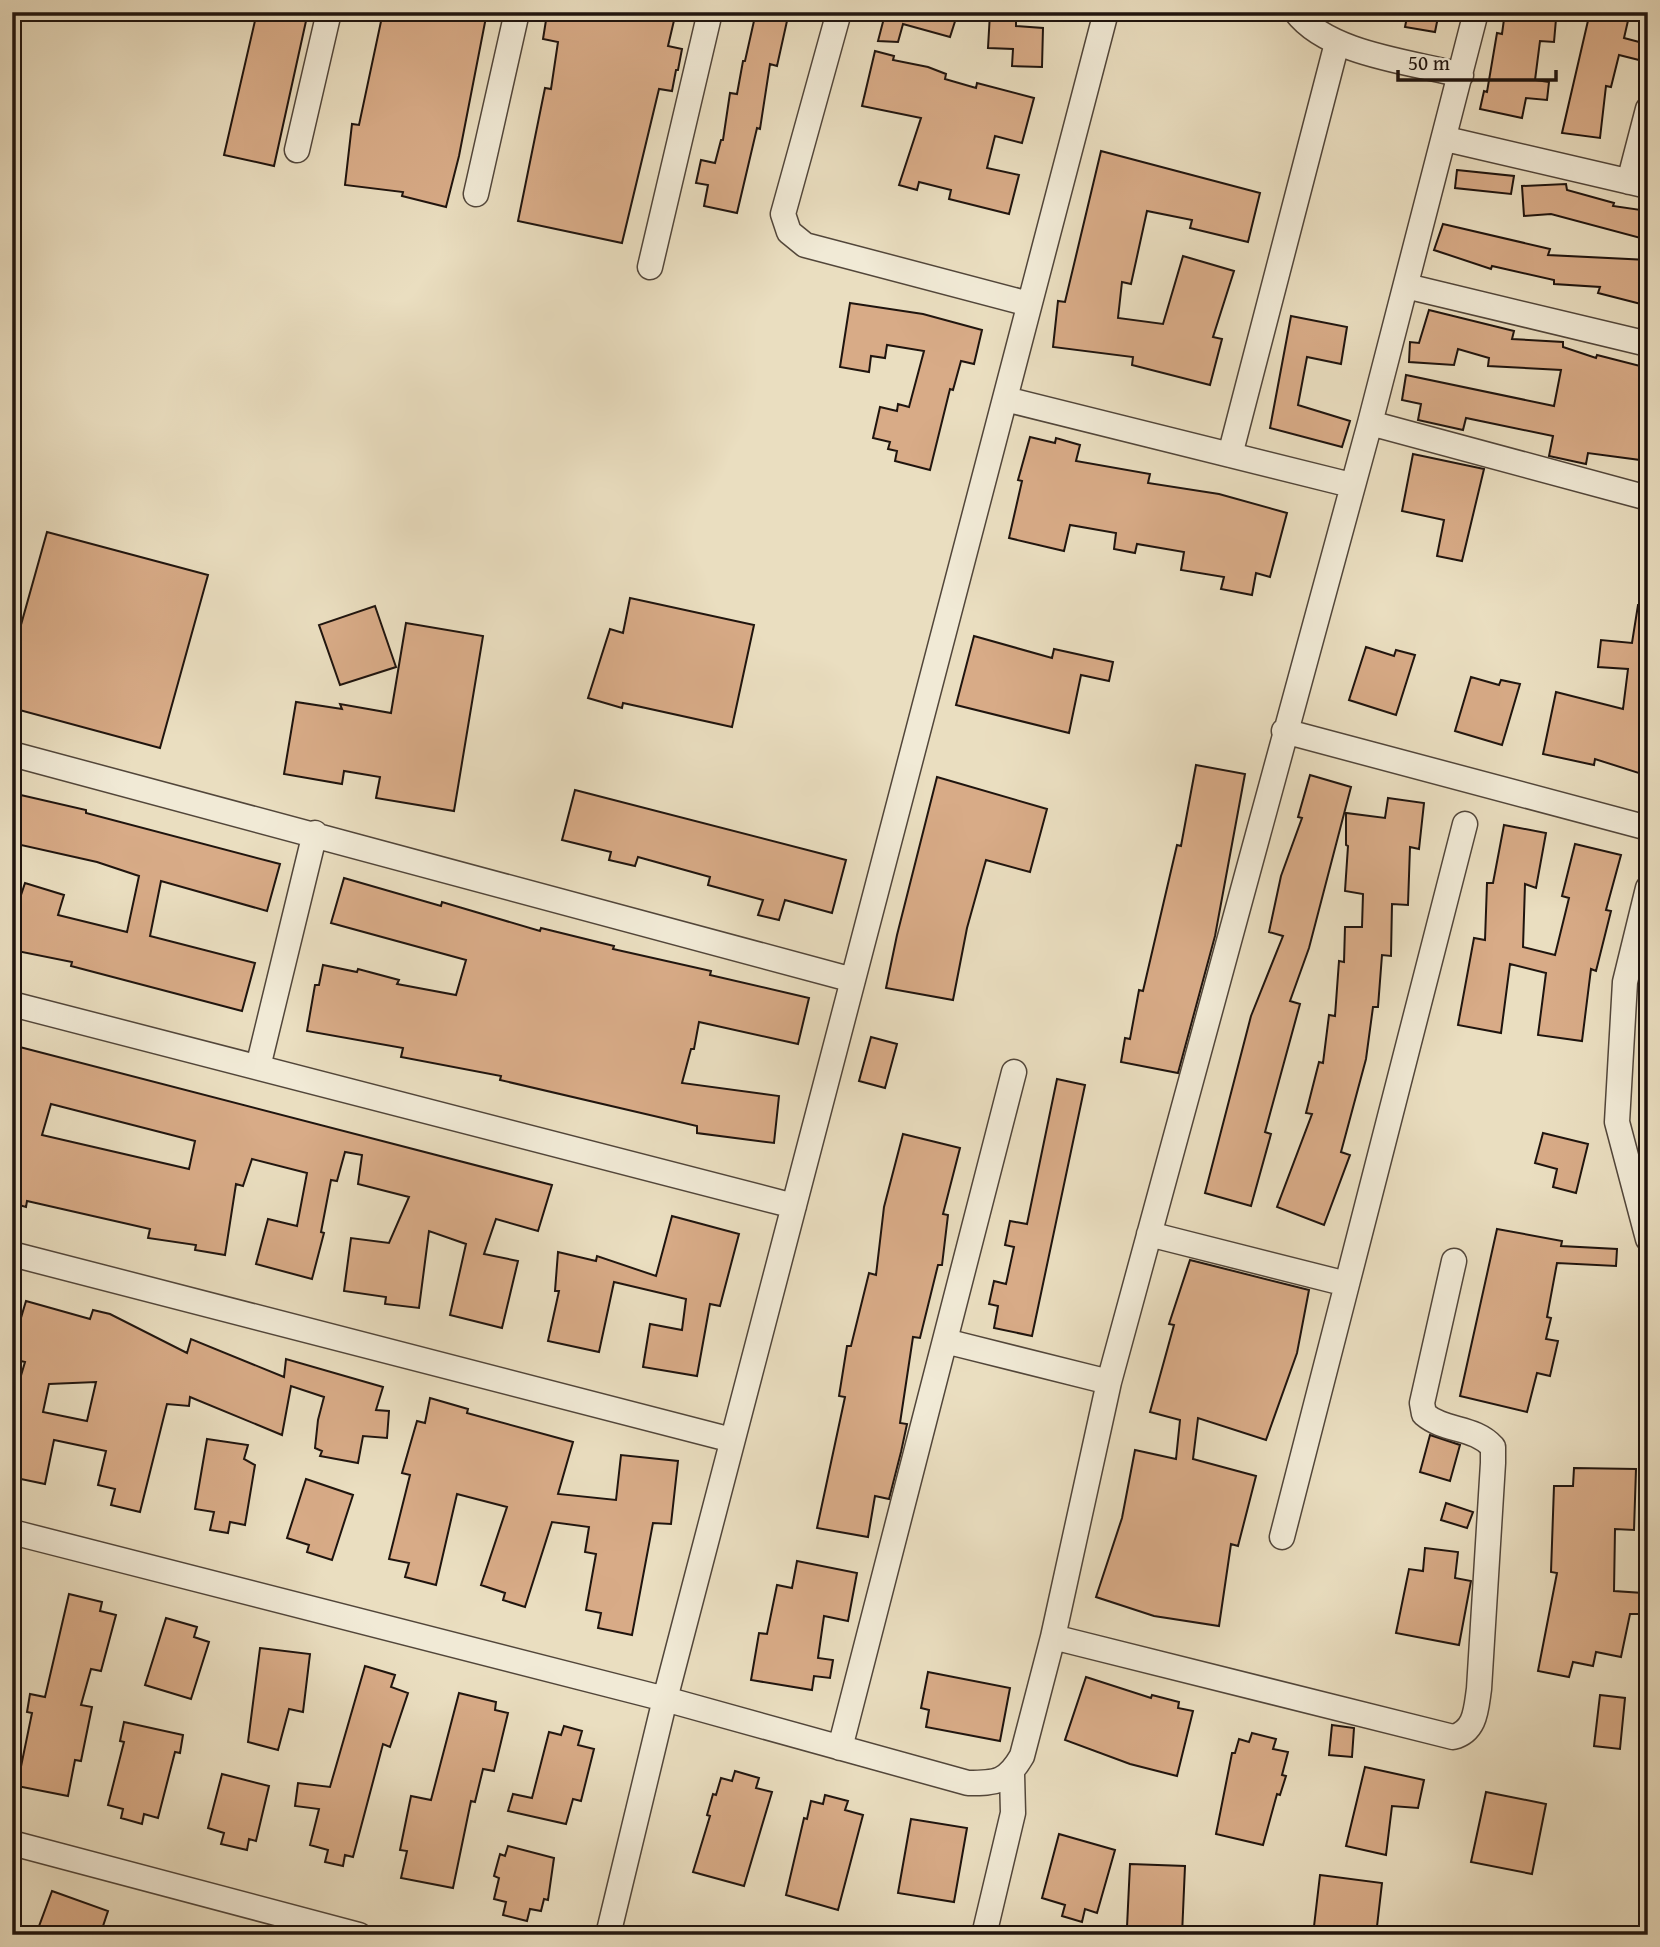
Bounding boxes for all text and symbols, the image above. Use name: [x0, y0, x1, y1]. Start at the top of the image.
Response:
scale bar: [1398, 38, 1555, 82]
text: 50 m: [1408, 47, 1450, 78]

